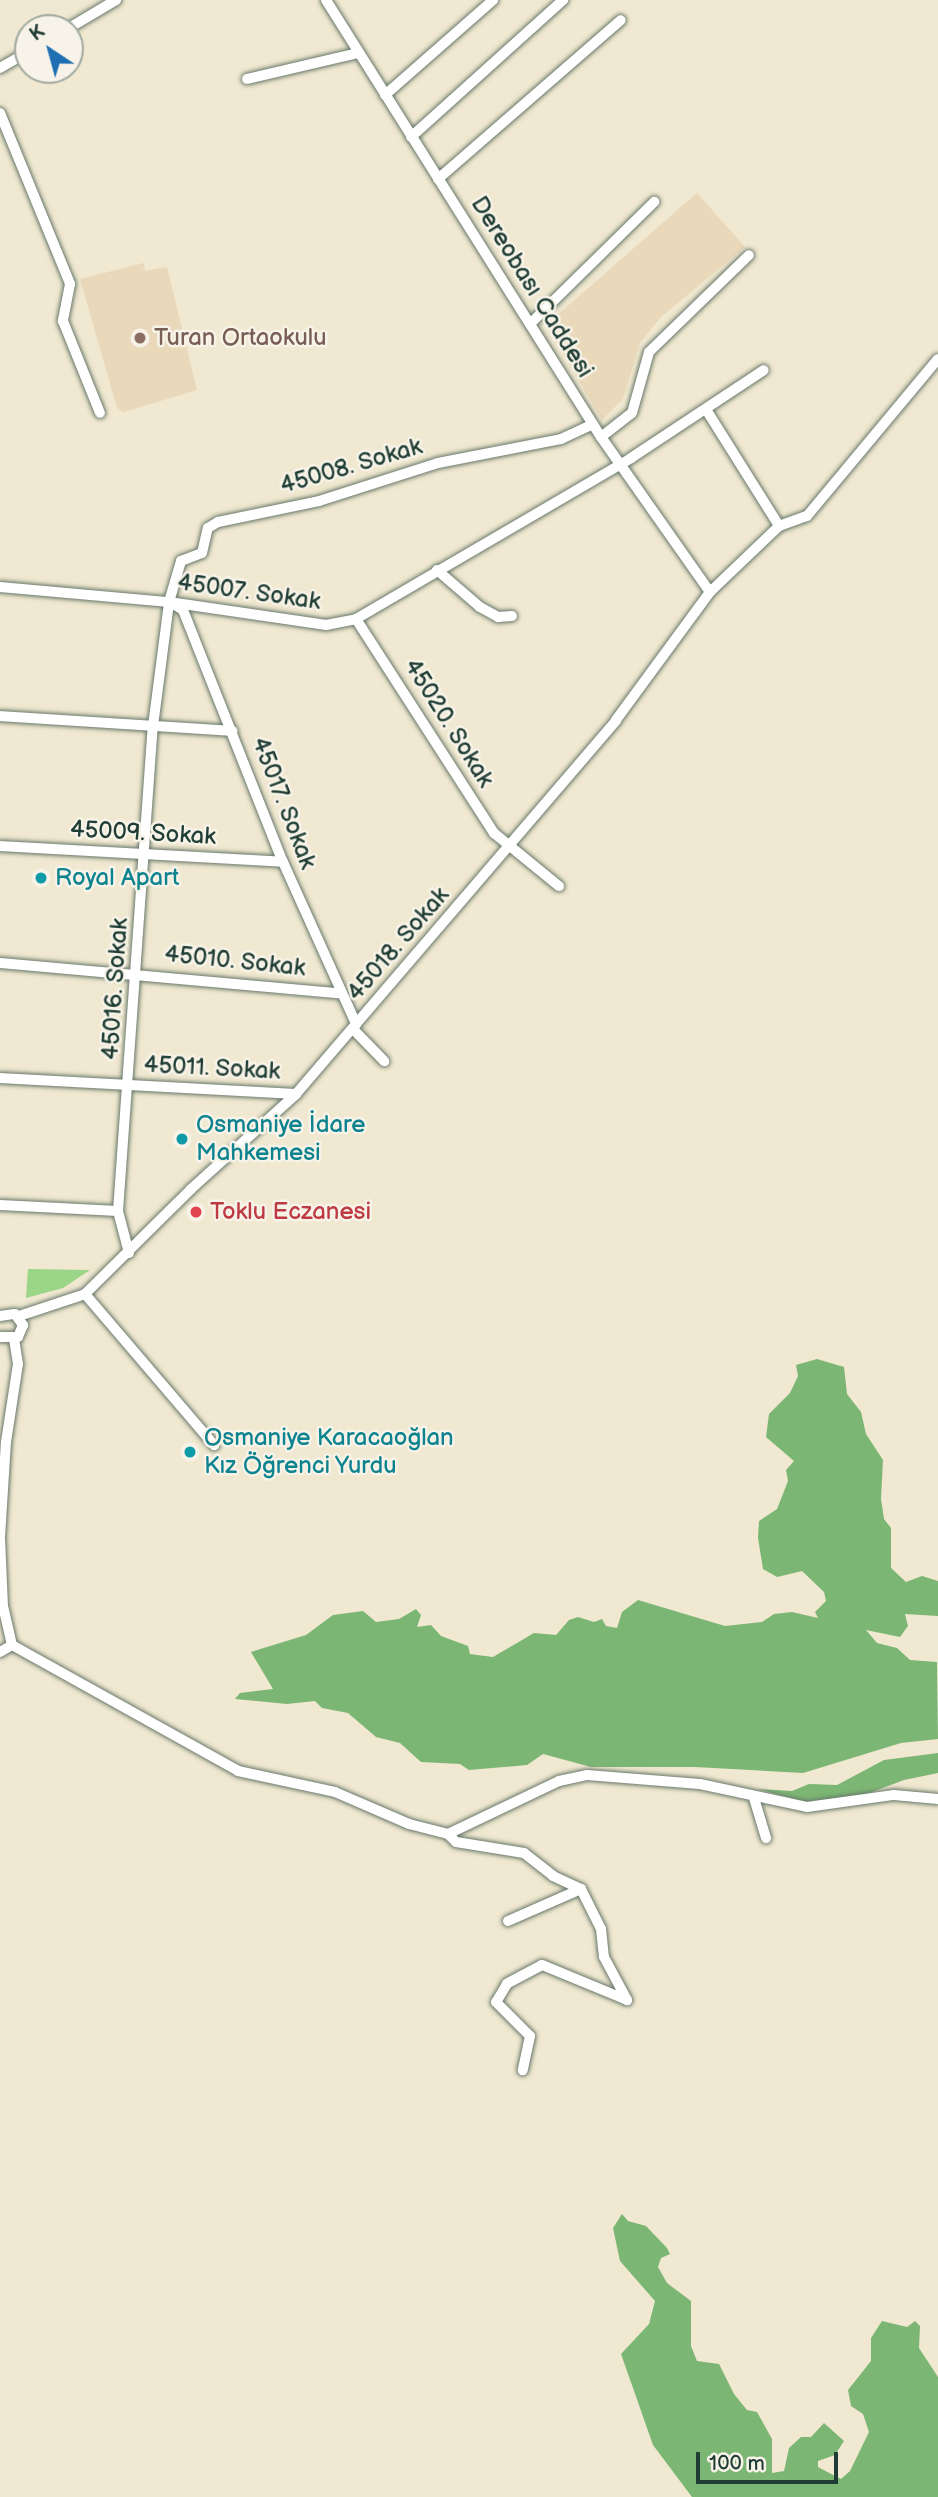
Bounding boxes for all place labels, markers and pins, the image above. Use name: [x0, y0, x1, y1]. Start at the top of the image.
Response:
place label: Turan Ortaokulu: [154, 324, 327, 352]
marker: Turan Ortaokulu: [132, 330, 148, 346]
place label: Royal Apart: [55, 864, 179, 892]
marker: Royal Apart: [33, 870, 49, 886]
place label: Osmaniye İdare Mahkemesi: [196, 1111, 366, 1167]
marker: Osmaniye İdare Mahkemesi: [174, 1131, 190, 1147]
place label: Toklu Eczanesi: [210, 1198, 371, 1226]
marker: Toklu Eczanesi: [188, 1204, 204, 1220]
place label: Osmaniye Karacaoğlan Kız Öğrenci Yurdu: [204, 1424, 454, 1480]
marker: Osmaniye Karacaoğlan Kız Öğrenci Yurdu: [182, 1444, 198, 1460]

